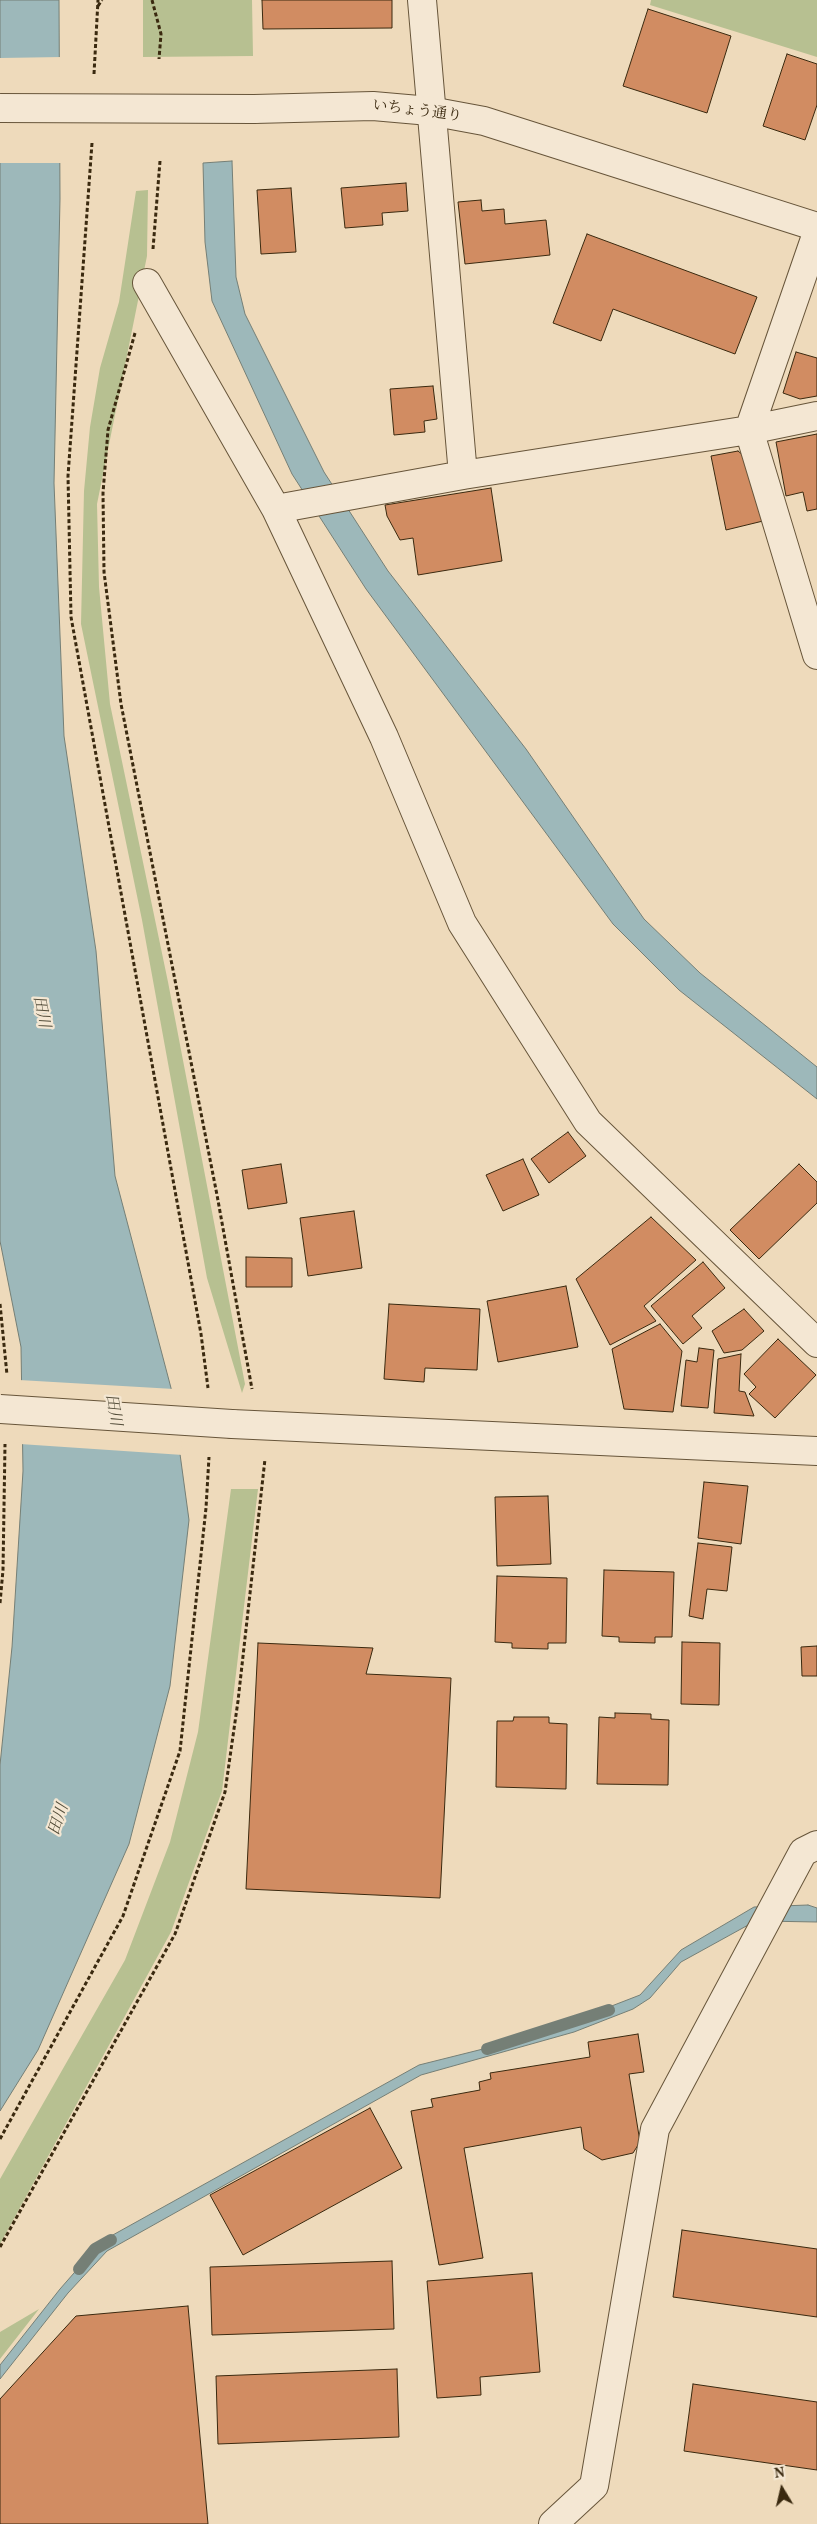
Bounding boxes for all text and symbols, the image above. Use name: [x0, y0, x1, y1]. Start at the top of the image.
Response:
street label: いちょう通り: [371, 98, 463, 126]
water label: 田川: [28, 994, 52, 1030]
water label: 田川: [100, 1393, 124, 1427]
water label: 田川: [46, 1802, 74, 1838]
north arrow: [757, 2464, 807, 2514]
text: N: [773, 2464, 786, 2484]

